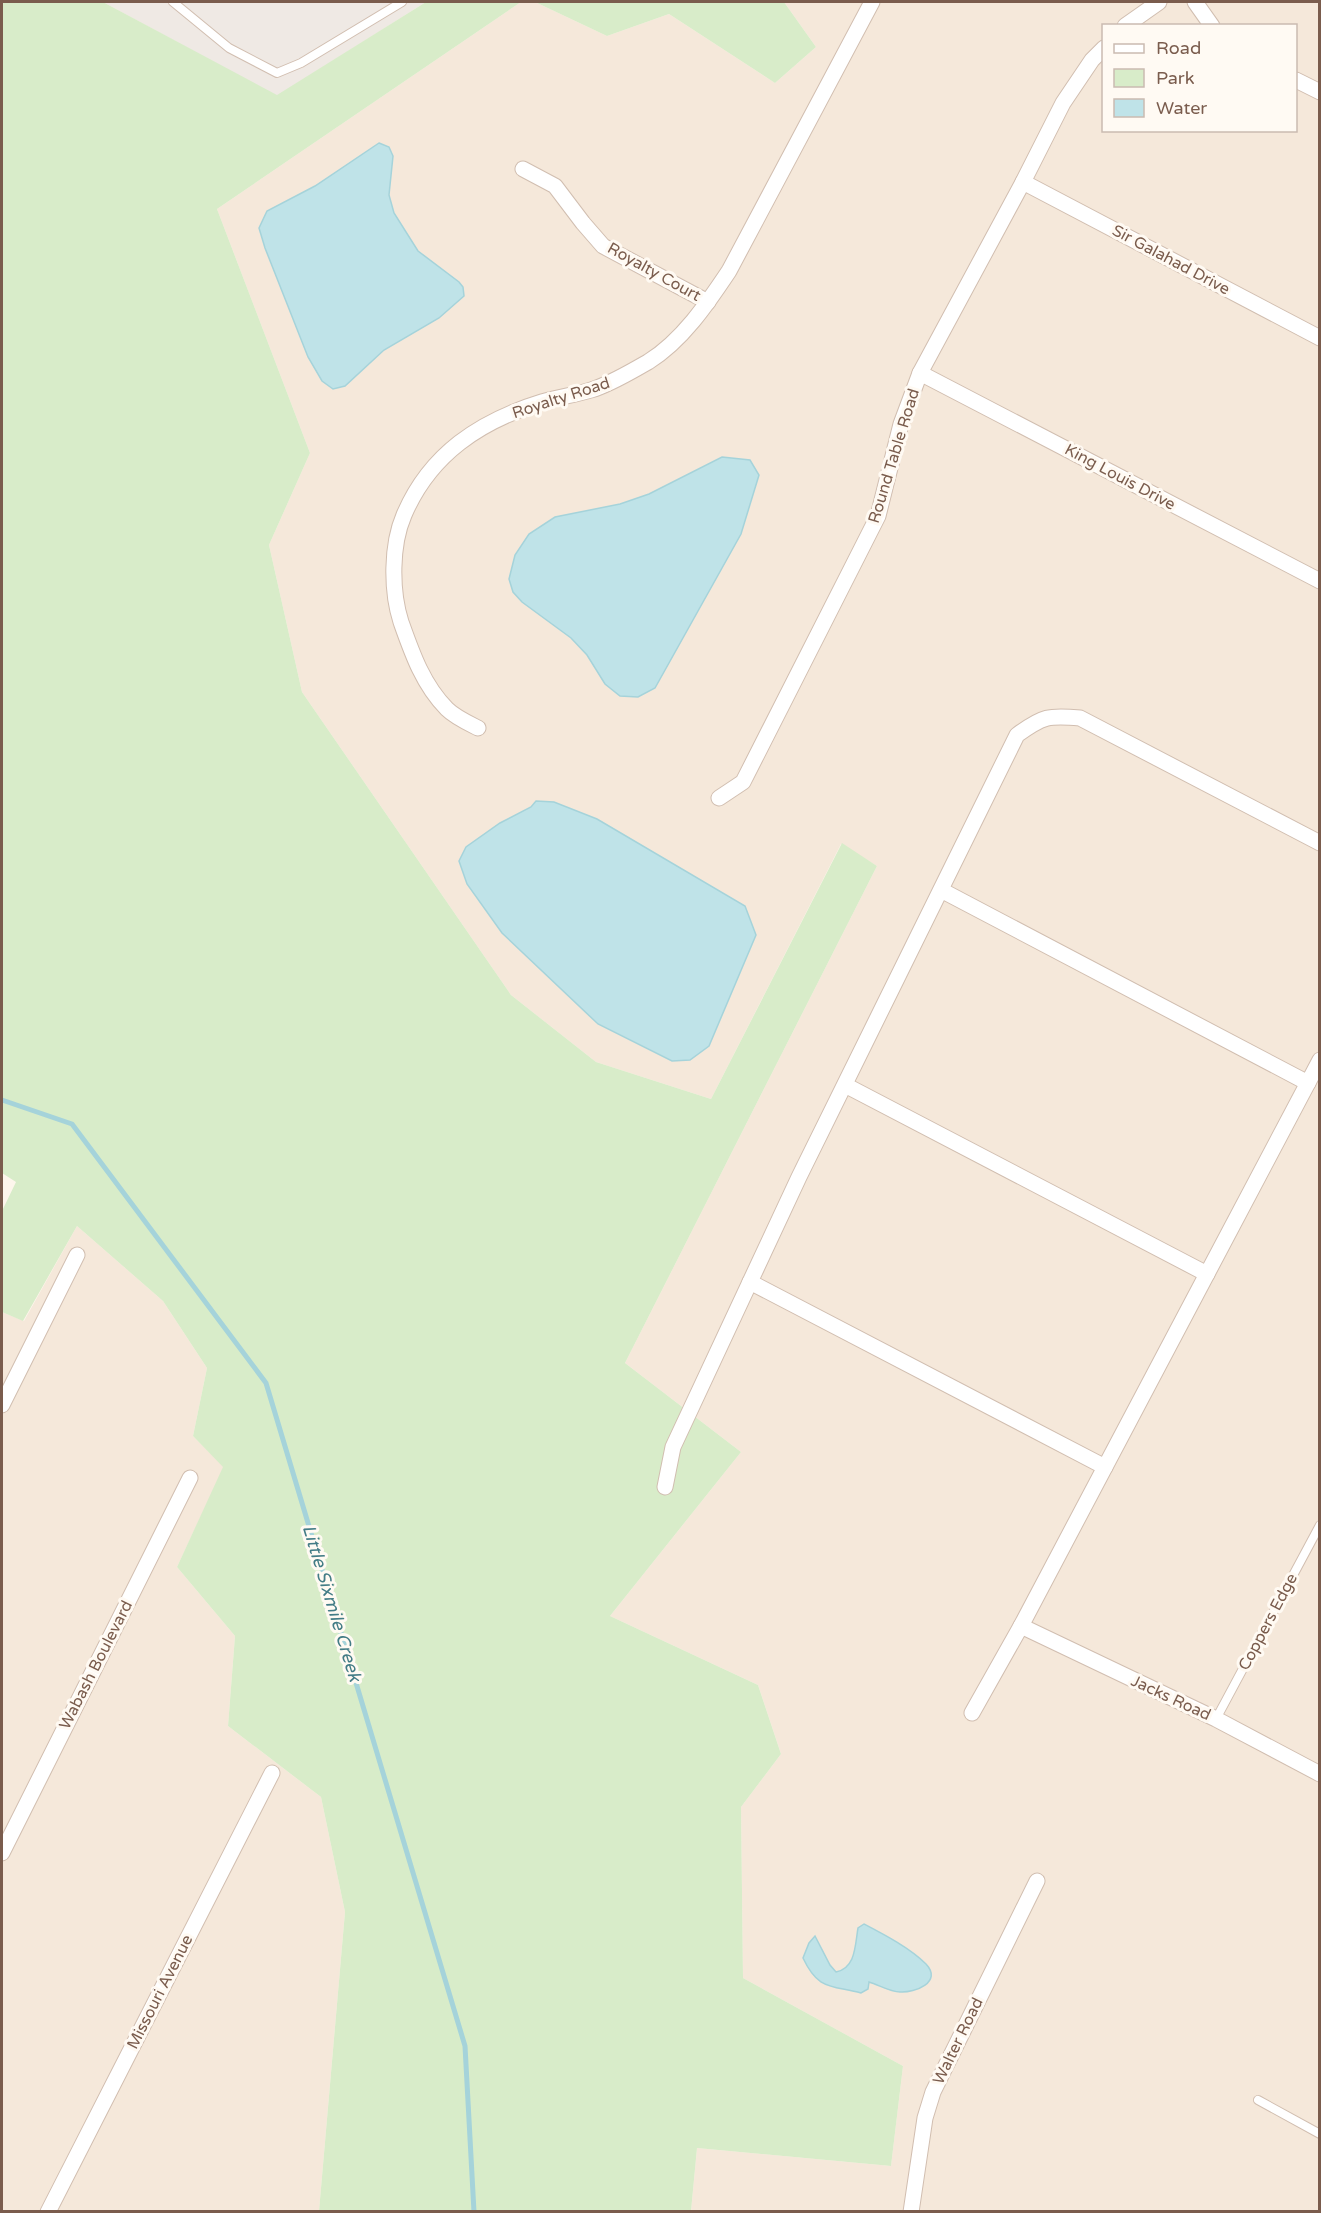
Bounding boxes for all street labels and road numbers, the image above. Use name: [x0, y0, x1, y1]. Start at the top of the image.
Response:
street label: Sir Galahad Drive: [1109, 221, 1233, 299]
street label: Royalty Court: [604, 238, 704, 306]
street label: Royalty Road: [510, 373, 612, 423]
street label: Round Table Road: [864, 386, 924, 526]
street label: King Louis Drive: [1061, 439, 1179, 515]
street label: Coppers Edge: [1234, 1570, 1302, 1674]
street label: Wabash Boulevard: [55, 1597, 137, 1733]
street label: Jacks Road: [1128, 1671, 1214, 1725]
street label: Missouri Avenue: [123, 1931, 197, 2053]
street label: Walter Road: [928, 1994, 988, 2088]

